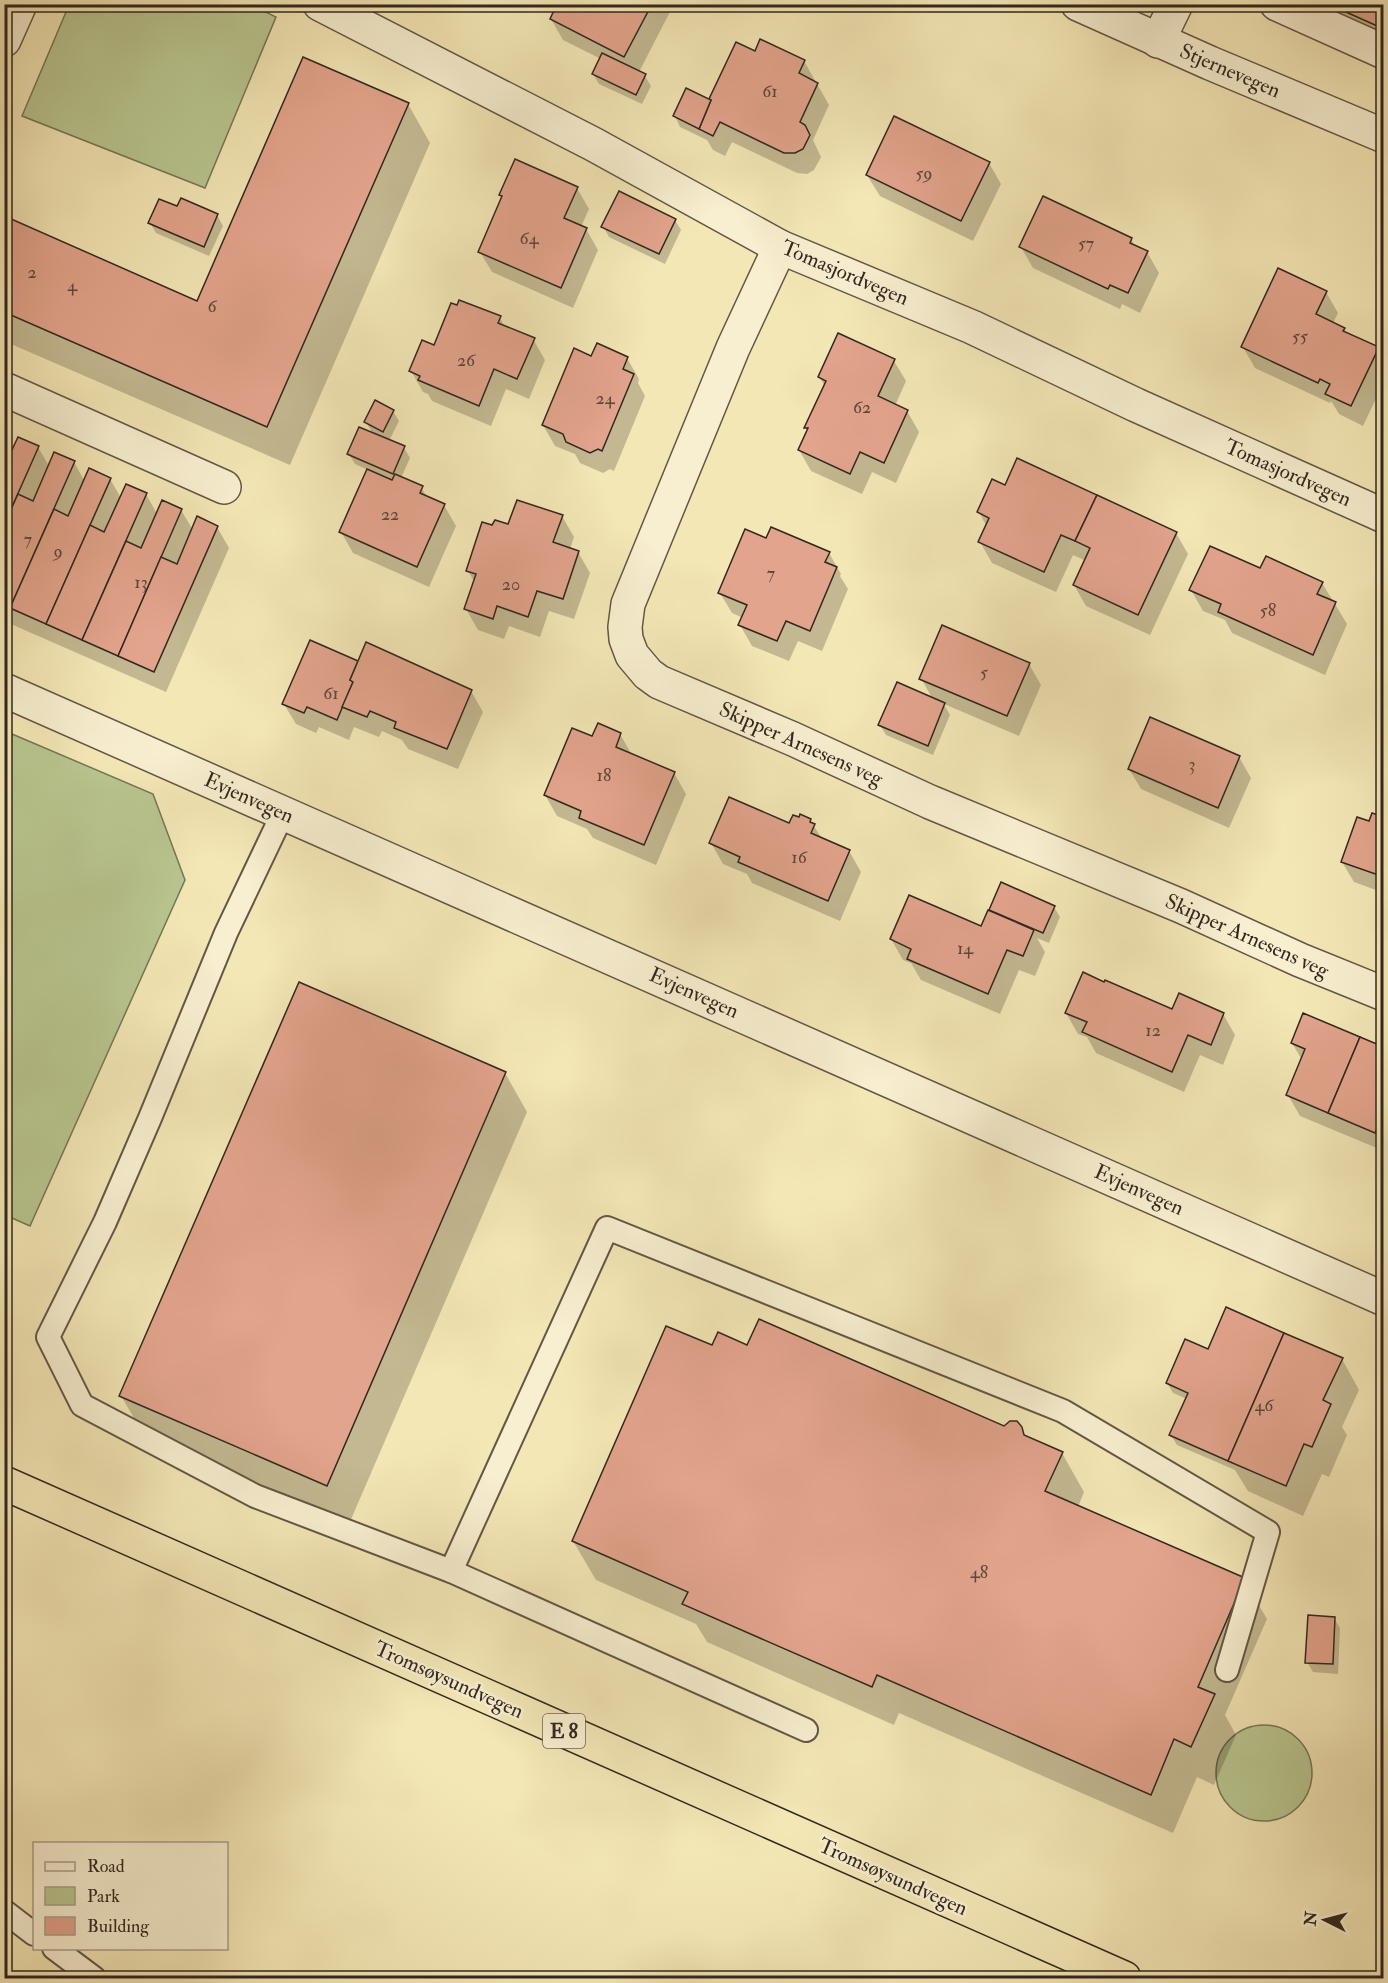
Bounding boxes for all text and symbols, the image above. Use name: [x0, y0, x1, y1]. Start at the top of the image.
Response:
street label: Stjernevegen: [1175, 38, 1285, 104]
house number: 61: [762, 80, 778, 103]
house number: 59: [915, 162, 933, 185]
house number: 64: [520, 227, 540, 250]
house number: 57: [1078, 232, 1094, 255]
street label: Tomasjordvegen: [777, 234, 913, 312]
house number: 2: [27, 261, 37, 284]
house number: 4: [67, 274, 78, 297]
house number: 6: [207, 295, 217, 318]
house number: 55: [1292, 325, 1308, 348]
house number: 26: [457, 349, 476, 372]
house number: 24: [596, 387, 616, 410]
house number: 62: [853, 396, 871, 419]
street label: Tomasjordvegen: [1221, 433, 1356, 513]
house number: 22: [381, 503, 399, 526]
house number: 7: [24, 528, 32, 551]
house number: 9: [51, 540, 63, 563]
house number: 7: [767, 562, 775, 585]
house number: 13: [134, 571, 148, 594]
house number: 20: [502, 573, 520, 596]
house number: 58: [1260, 599, 1276, 622]
house number: 5: [980, 661, 988, 684]
house number: 61: [323, 682, 339, 705]
street label: Skipper Arnesens veg: [715, 696, 888, 793]
house number: 3: [1189, 753, 1195, 776]
house number: 18: [597, 764, 611, 787]
street label: Evjenvegen: [200, 766, 298, 830]
house number: 16: [791, 846, 808, 869]
street label: Skipper Arnesens veg: [1161, 888, 1334, 985]
house number: 14: [957, 937, 974, 960]
street label: Evjenvegen: [645, 961, 743, 1025]
house number: 12: [1145, 1019, 1161, 1042]
street label: Evjenvegen: [1090, 1158, 1188, 1222]
house number: 46: [1255, 1394, 1274, 1417]
house number: 48: [970, 1561, 988, 1584]
street label: Tromsøysundvegen: [370, 1635, 528, 1725]
road number: E 8: [543, 1714, 585, 1748]
street label: Tromsøysundvegen: [814, 1832, 972, 1922]
legend: [33, 1842, 228, 1950]
text: Road: [87, 1855, 125, 1878]
text: Park: [87, 1885, 120, 1908]
north arrow: [1295, 1890, 1355, 1950]
text: N: [1300, 1910, 1322, 1928]
text: Building: [87, 1915, 150, 1938]

